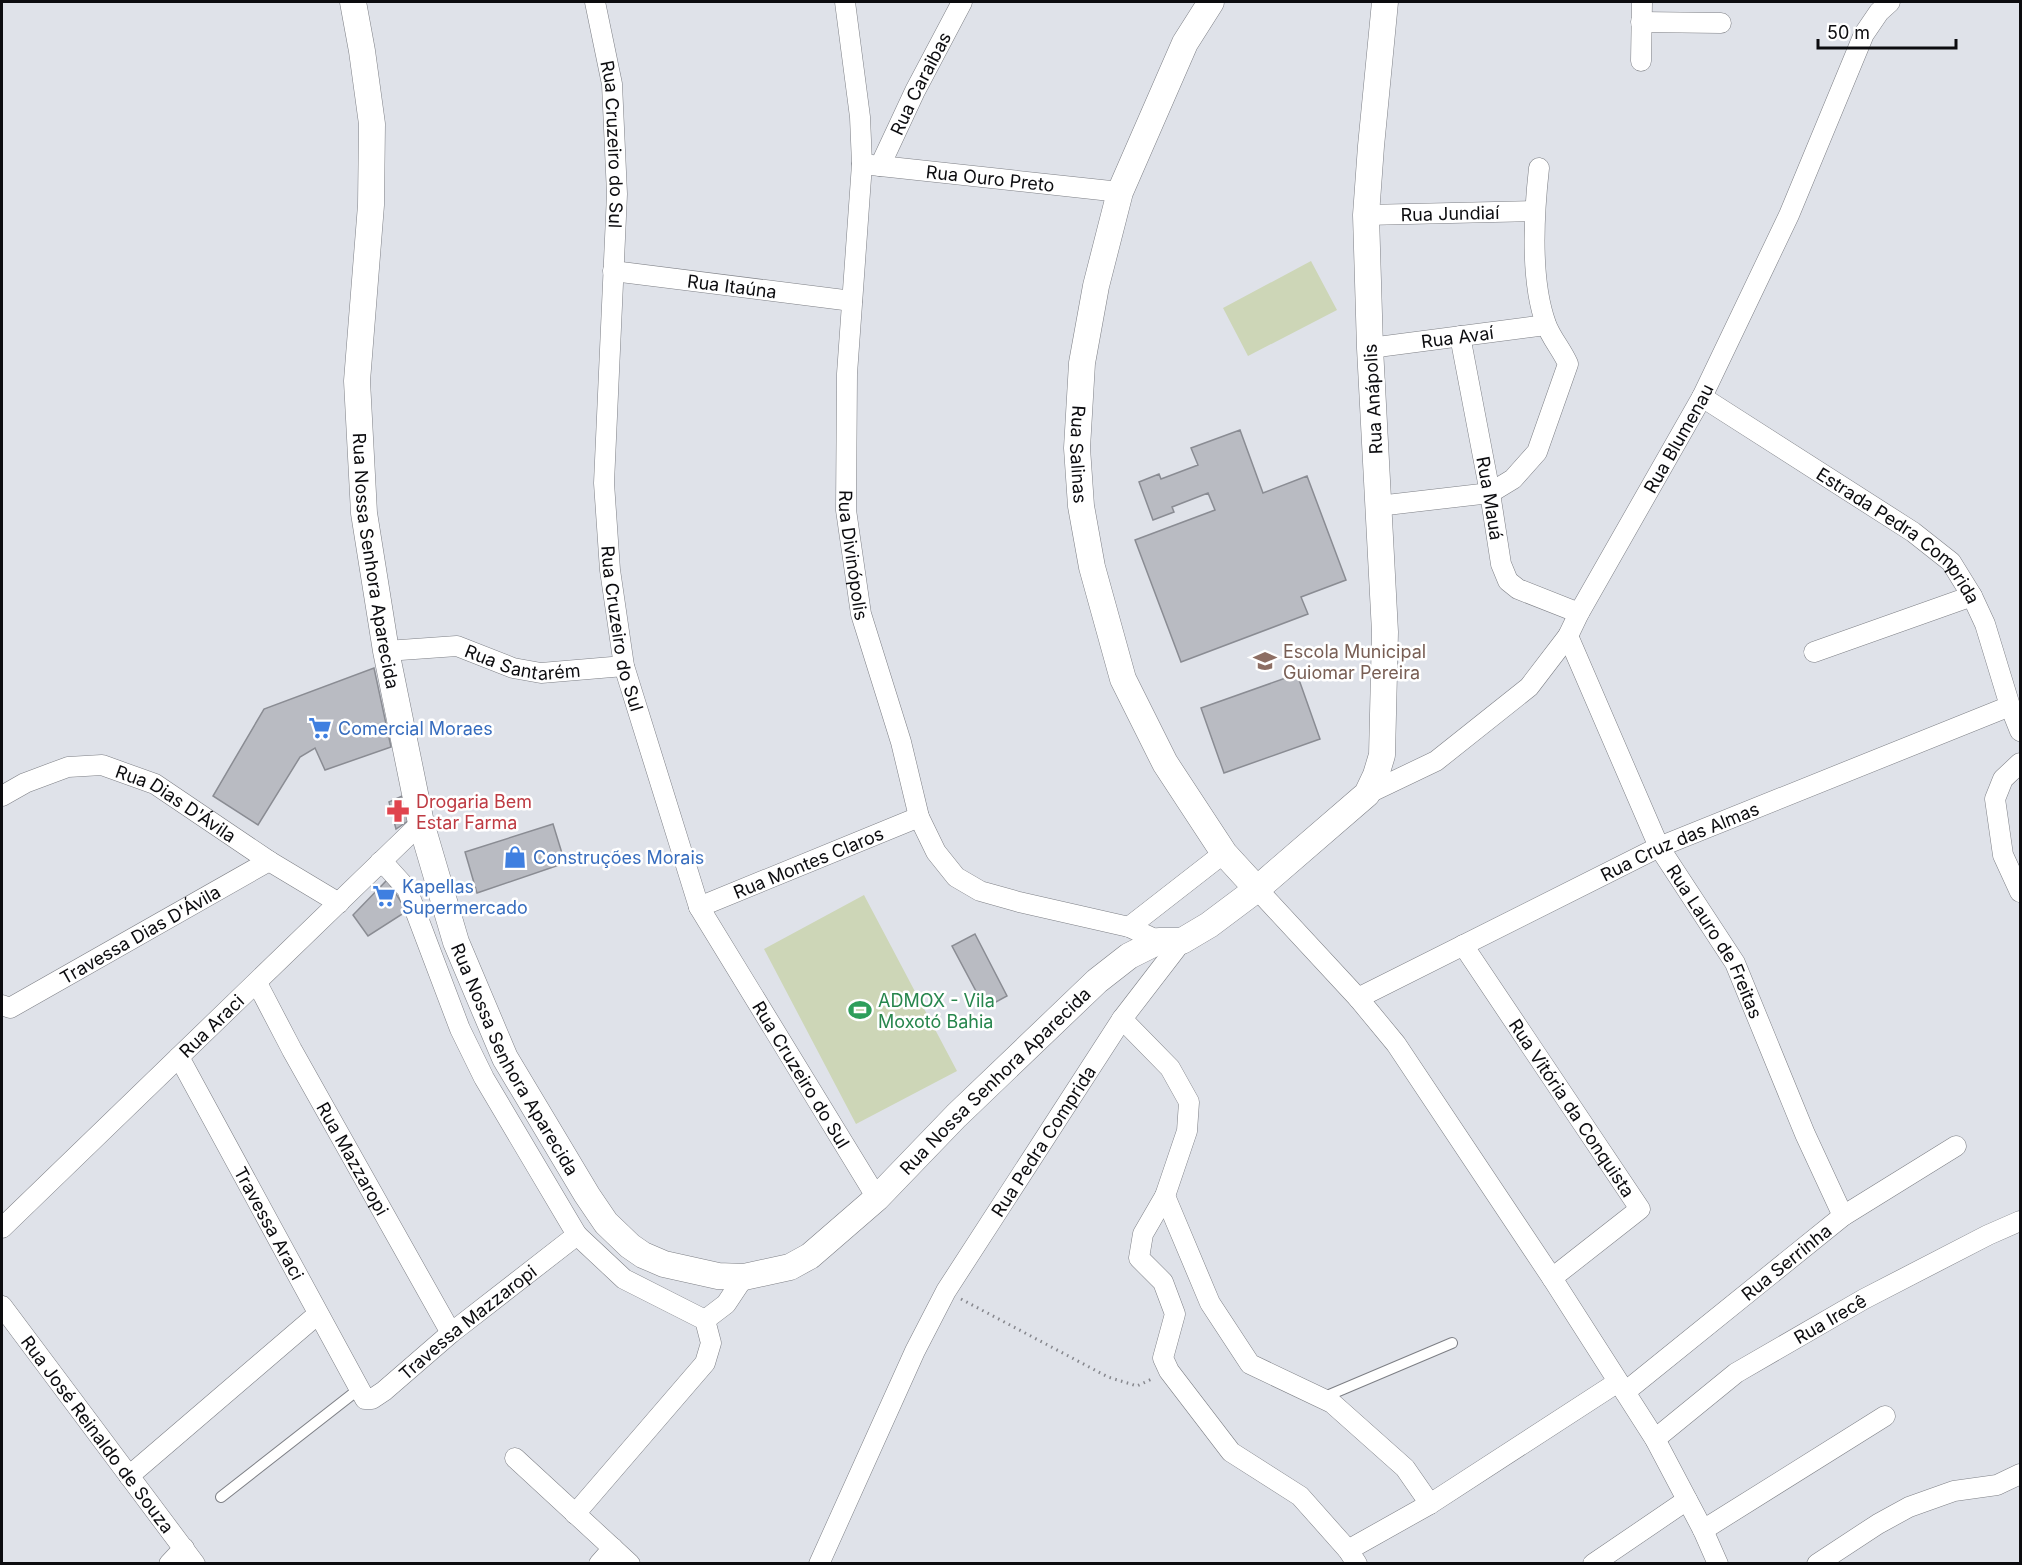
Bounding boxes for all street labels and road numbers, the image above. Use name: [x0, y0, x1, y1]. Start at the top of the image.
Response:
street label: Rua Caraibas: [886, 28, 955, 138]
street label: Rua Cruzeiro do Sul: [597, 58, 628, 229]
street label: Rua Ouro Preto: [925, 161, 1056, 195]
street label: Rua Jundiaí: [1400, 201, 1500, 225]
street label: Rua Itaúna: [686, 270, 778, 302]
street label: Rua Avaí: [1420, 321, 1496, 352]
street label: Rua Anápolis: [1360, 343, 1386, 455]
street label: Rua Blumenau: [1639, 380, 1717, 497]
street label: Rua Salinas: [1066, 405, 1091, 504]
street label: Rua Nossa Senhora Aparecida: [349, 432, 404, 691]
street label: Rua Mauá: [1473, 455, 1508, 541]
street label: Estrada Pedra Comprida: [1813, 463, 1984, 607]
street label: Rua Divinópolis: [835, 490, 873, 623]
street label: Rua Cruzeiro do Sul: [598, 545, 648, 714]
street label: Rua Santarém: [462, 640, 581, 684]
street label: Rua Dias D'Ávila: [113, 760, 240, 846]
street label: Rua Cruz das Almas: [1597, 797, 1762, 885]
street label: Rua Montes Claros: [730, 822, 886, 902]
street label: Rua Lauro de Freitas: [1663, 861, 1767, 1021]
street label: Travessa Dias D'Ávila: [56, 880, 224, 988]
street label: Rua Nossa Senhora Aparecida: [447, 940, 583, 1179]
street label: Rua Nossa Senhora Aparecida: [895, 983, 1095, 1179]
street label: Rua Araci: [175, 990, 248, 1062]
street label: Rua Cruzeiro do Sul: [749, 997, 854, 1152]
street label: Rua Vitória da Conquista: [1505, 1015, 1639, 1201]
street label: Rua Pedra Comprida: [987, 1061, 1100, 1220]
street label: Rua Mazzaropi: [313, 1098, 393, 1219]
street label: Travessa Araci: [230, 1163, 309, 1283]
street label: Rua Serrinha: [1737, 1219, 1835, 1304]
street label: Travessa Mazzaropi: [394, 1260, 540, 1384]
street label: Rua Irecê: [1790, 1290, 1870, 1348]
street label: Rua José Reinaldo de Souza: [17, 1331, 179, 1537]

